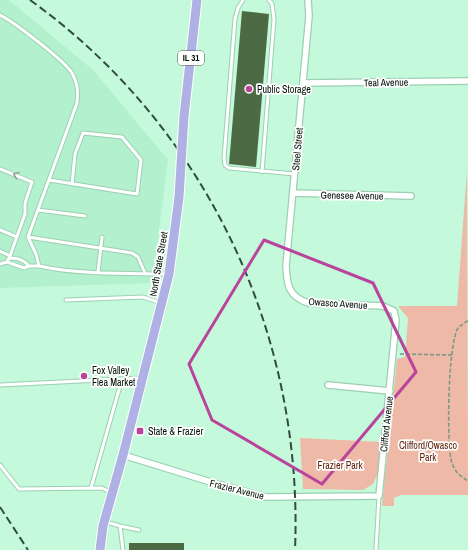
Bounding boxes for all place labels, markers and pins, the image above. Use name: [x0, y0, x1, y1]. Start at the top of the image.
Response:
place label: Public Storage: [257, 83, 311, 96]
marker: Public Storage: [244, 84, 254, 94]
place label: Fox Valley Flea Market: [92, 364, 136, 389]
marker: Fox Valley Flea Market: [79, 371, 89, 381]
place label: State & Frazier: [148, 425, 203, 438]
marker: State & Frazier: [135, 426, 145, 436]

